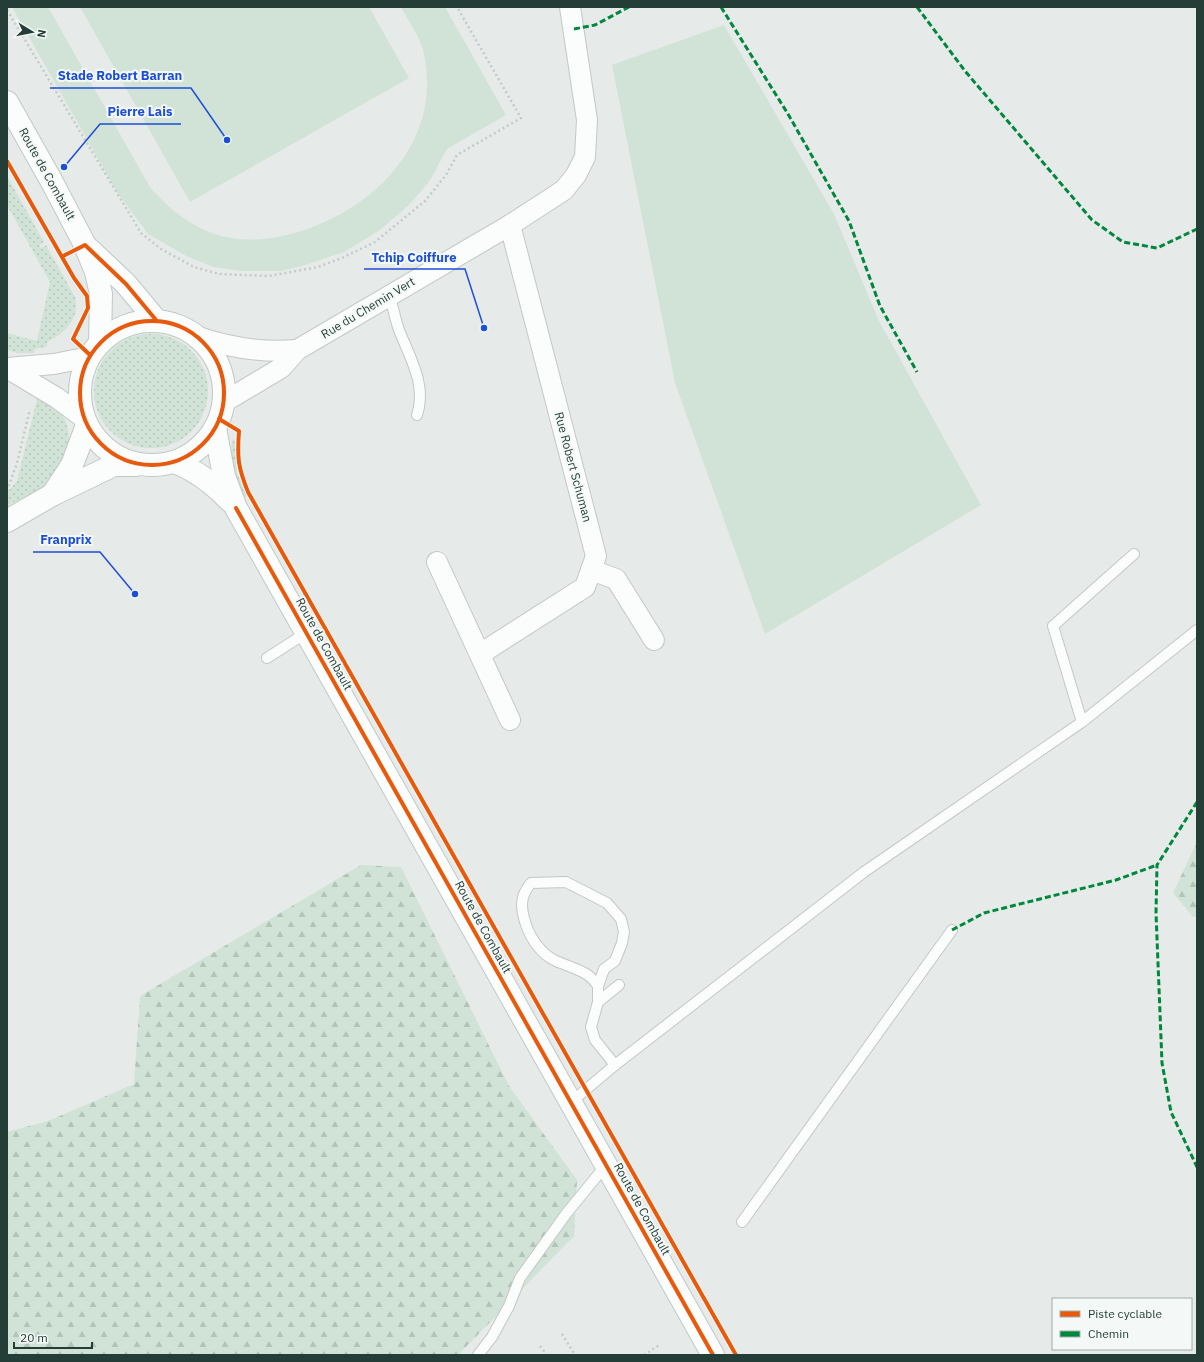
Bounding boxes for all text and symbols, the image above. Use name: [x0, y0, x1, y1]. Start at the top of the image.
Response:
north arrow: [12, 12, 52, 52]
text: N: [34, 29, 49, 39]
callout: Stade Robert Barran: [50, 63, 191, 88]
text: Stade Robert Barran: [58, 67, 182, 84]
callout: Pierre Lais: [100, 99, 181, 124]
text: Pierre Lais: [108, 103, 173, 120]
street label: Route de Combault: [16, 125, 79, 223]
callout: Tchip Coiffure: [364, 244, 465, 269]
text: Tchip Coiffure: [371, 249, 457, 266]
street label: Rue du Chemin Vert: [318, 274, 417, 341]
street label: Rue Robert Schuman: [552, 410, 595, 524]
callout: Franprix: [33, 527, 100, 552]
text: Franprix: [40, 531, 93, 548]
street label: Route de Combault: [293, 595, 356, 693]
street label: Route de Combault: [452, 878, 515, 976]
street label: Route de Combault: [611, 1160, 674, 1258]
legend: [1052, 1298, 1192, 1350]
text: Piste cyclable: [1088, 1306, 1163, 1321]
scale bar: [14, 1324, 92, 1350]
text: Chemin: [1088, 1326, 1129, 1341]
text: 20 m: [20, 1330, 48, 1345]

